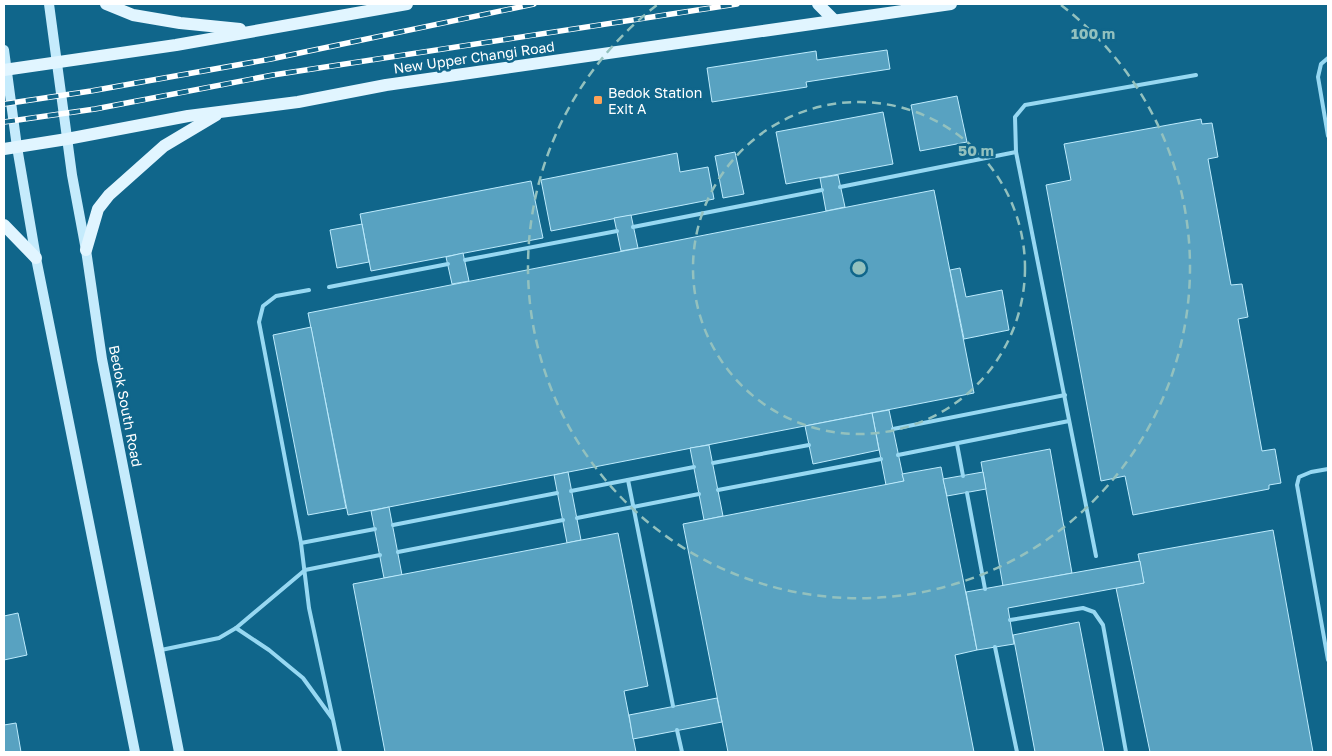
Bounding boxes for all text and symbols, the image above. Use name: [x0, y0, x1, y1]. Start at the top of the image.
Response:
text: 100 m: [1071, 24, 1115, 42]
street label: New Upper Changi Road: [392, 37, 556, 77]
place label: Bedok Station Exit A: [608, 84, 702, 117]
marker: Bedok Station Exit A: [592, 94, 604, 106]
text: 50 m: [958, 141, 994, 159]
centre of rings: [850, 259, 868, 277]
street label: Bedok South Road: [106, 344, 146, 468]

